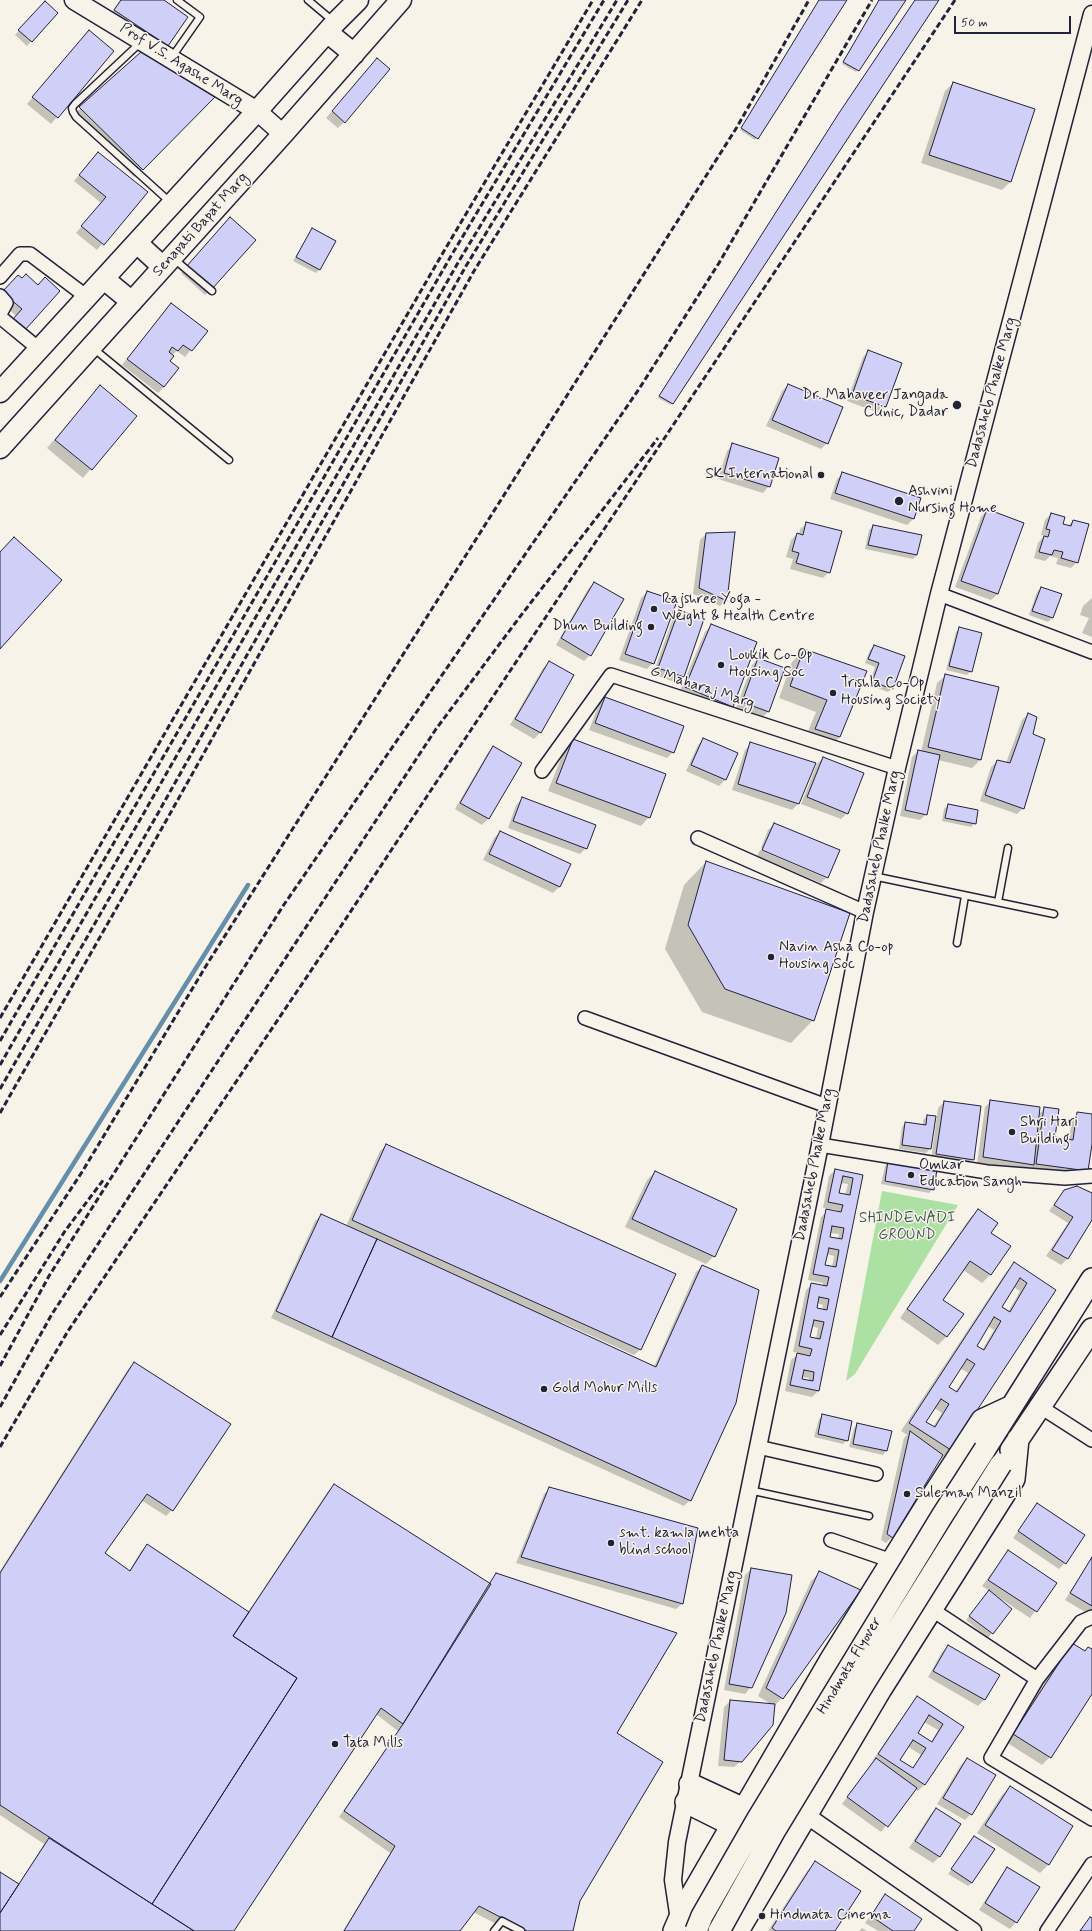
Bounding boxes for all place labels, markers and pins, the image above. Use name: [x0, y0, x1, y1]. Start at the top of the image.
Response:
place label: Dr. Mahaveer Jangada Clinic, Dadar: [802, 387, 948, 422]
marker: Dr. Mahaveer Jangada Clinic, Dadar: [951, 399, 963, 411]
place label: SK International: [705, 466, 813, 484]
marker: SK International: [816, 470, 826, 480]
place label: Ashvini Nursing Home: [908, 483, 997, 518]
marker: Ashvini Nursing Home: [893, 495, 905, 507]
place label: Rajshree Yoga - Weight & Health Centre: [662, 591, 815, 626]
marker: Rajshree Yoga - Weight & Health Centre: [649, 604, 659, 614]
place label: Dhun Building: [552, 618, 643, 636]
marker: Dhun Building: [646, 622, 656, 632]
place label: Loukik Co-Op Housing Soc: [729, 647, 812, 682]
marker: Loukik Co-Op Housing Soc: [716, 660, 726, 670]
place label: Trishla Co-Op Housing Society: [841, 675, 941, 710]
marker: Trishla Co-Op Housing Society: [828, 688, 838, 698]
place label: Navin Asha Co-op Housing Soc: [779, 939, 894, 974]
marker: Navin Asha Co-op Housing Soc: [766, 952, 776, 962]
place label: Shri Hari Building: [1020, 1114, 1078, 1149]
marker: Shri Hari Building: [1007, 1127, 1017, 1137]
place label: Omkar Education Sangh: [919, 1157, 1022, 1192]
marker: Omkar Education Sangh: [906, 1170, 916, 1180]
place label: Gold Mohur Mills: [552, 1380, 657, 1398]
marker: Gold Mohur Mills: [539, 1384, 549, 1394]
place label: Suleman Manzil: [915, 1485, 1022, 1503]
marker: Suleman Manzil: [902, 1489, 912, 1499]
place label: smt. kamla mehta blind school: [619, 1525, 739, 1560]
marker: smt. kamla mehta blind school: [606, 1538, 616, 1548]
place label: Tata Mills: [343, 1735, 403, 1753]
marker: Tata Mills: [330, 1739, 340, 1749]
place label: Hindmata Cinema: [770, 1907, 891, 1925]
marker: Hindmata Cinema: [757, 1911, 767, 1921]

